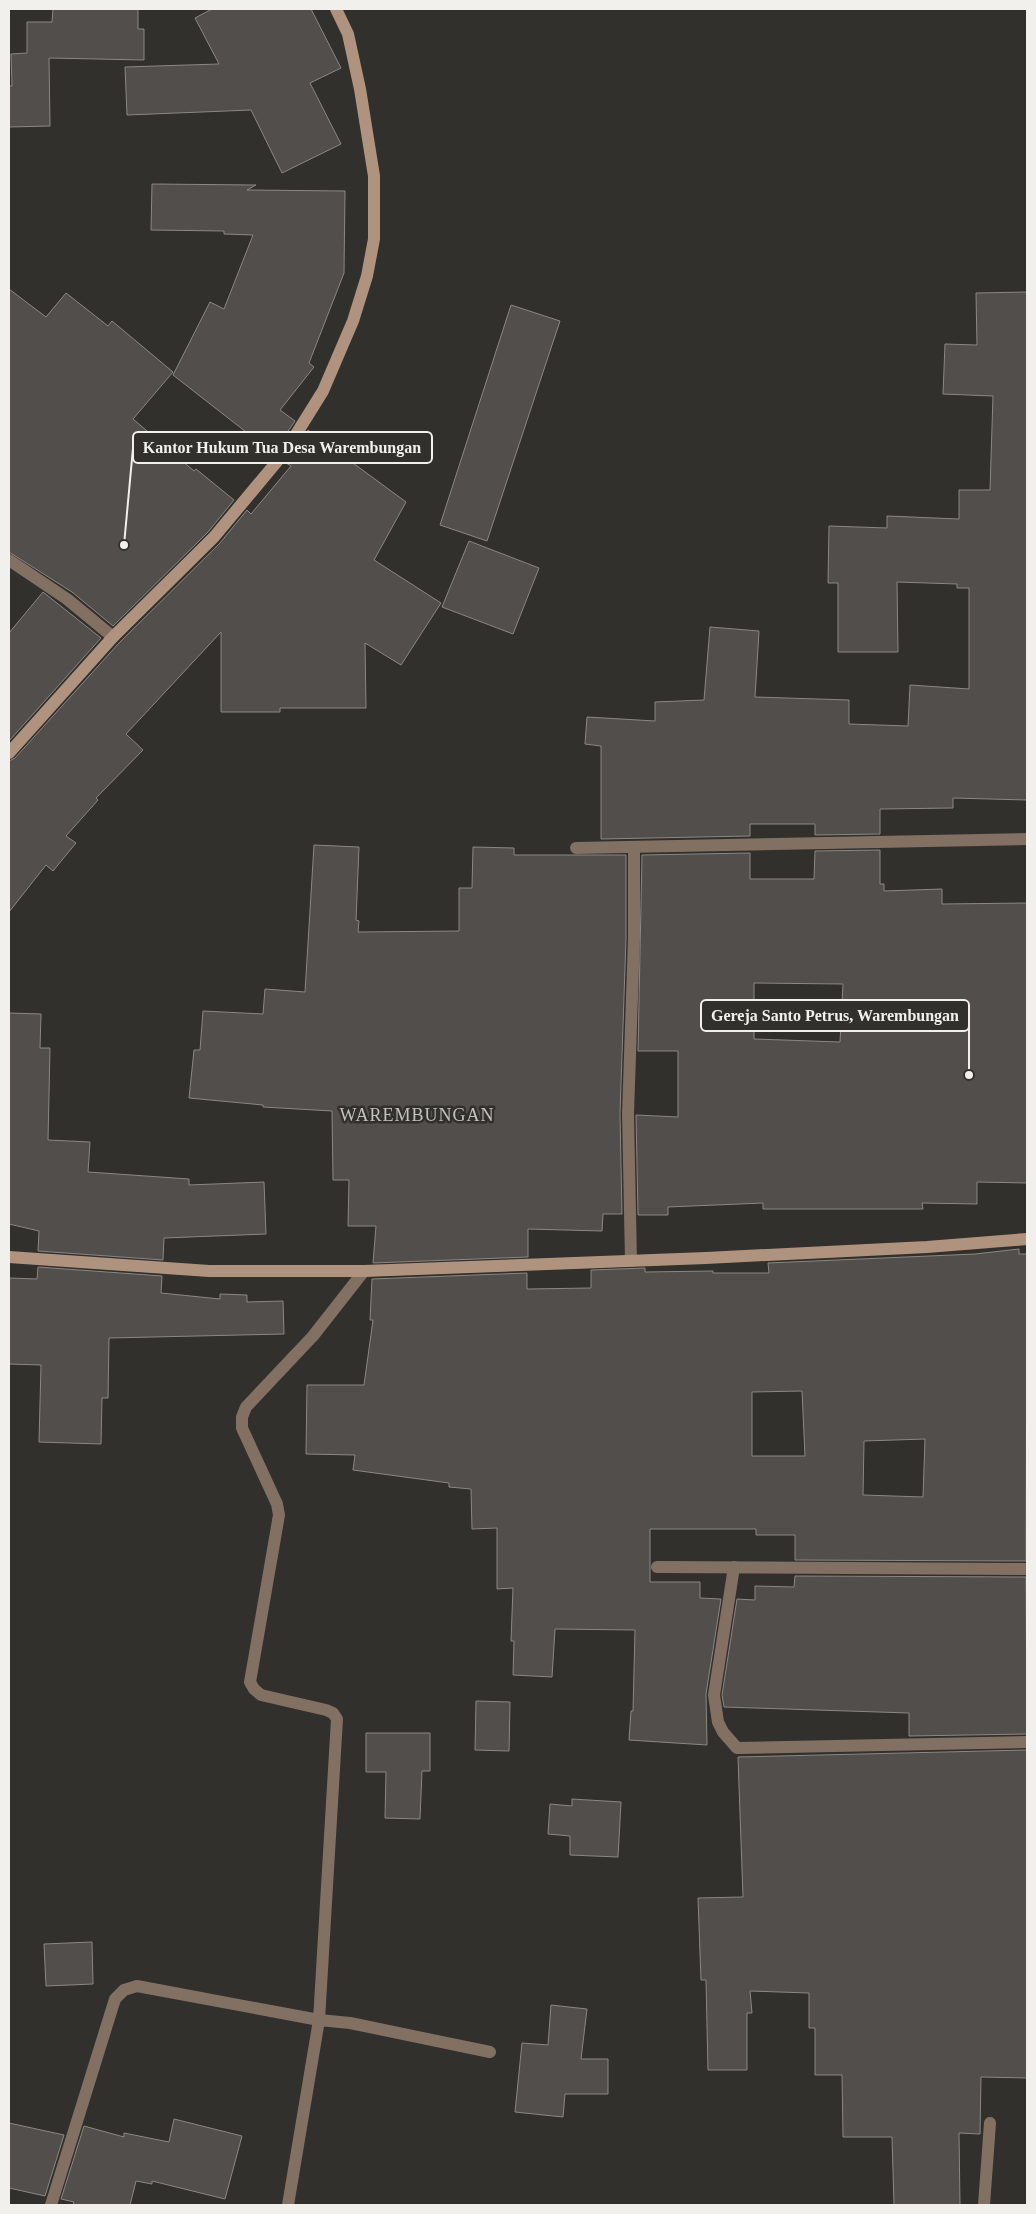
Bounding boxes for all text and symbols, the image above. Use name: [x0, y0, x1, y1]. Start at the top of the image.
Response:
callout: Kantor Hukum Tua Desa Warembungan: [133, 432, 432, 463]
text: Kantor Hukum Tua Desa Warembungan: [143, 439, 421, 457]
callout: Gereja Santo Petrus, Warembungan: [701, 1000, 969, 1031]
text: Gereja Santo Petrus, Warembungan: [711, 1007, 959, 1025]
district label: WAREMBUNGAN: [340, 1105, 495, 1125]

